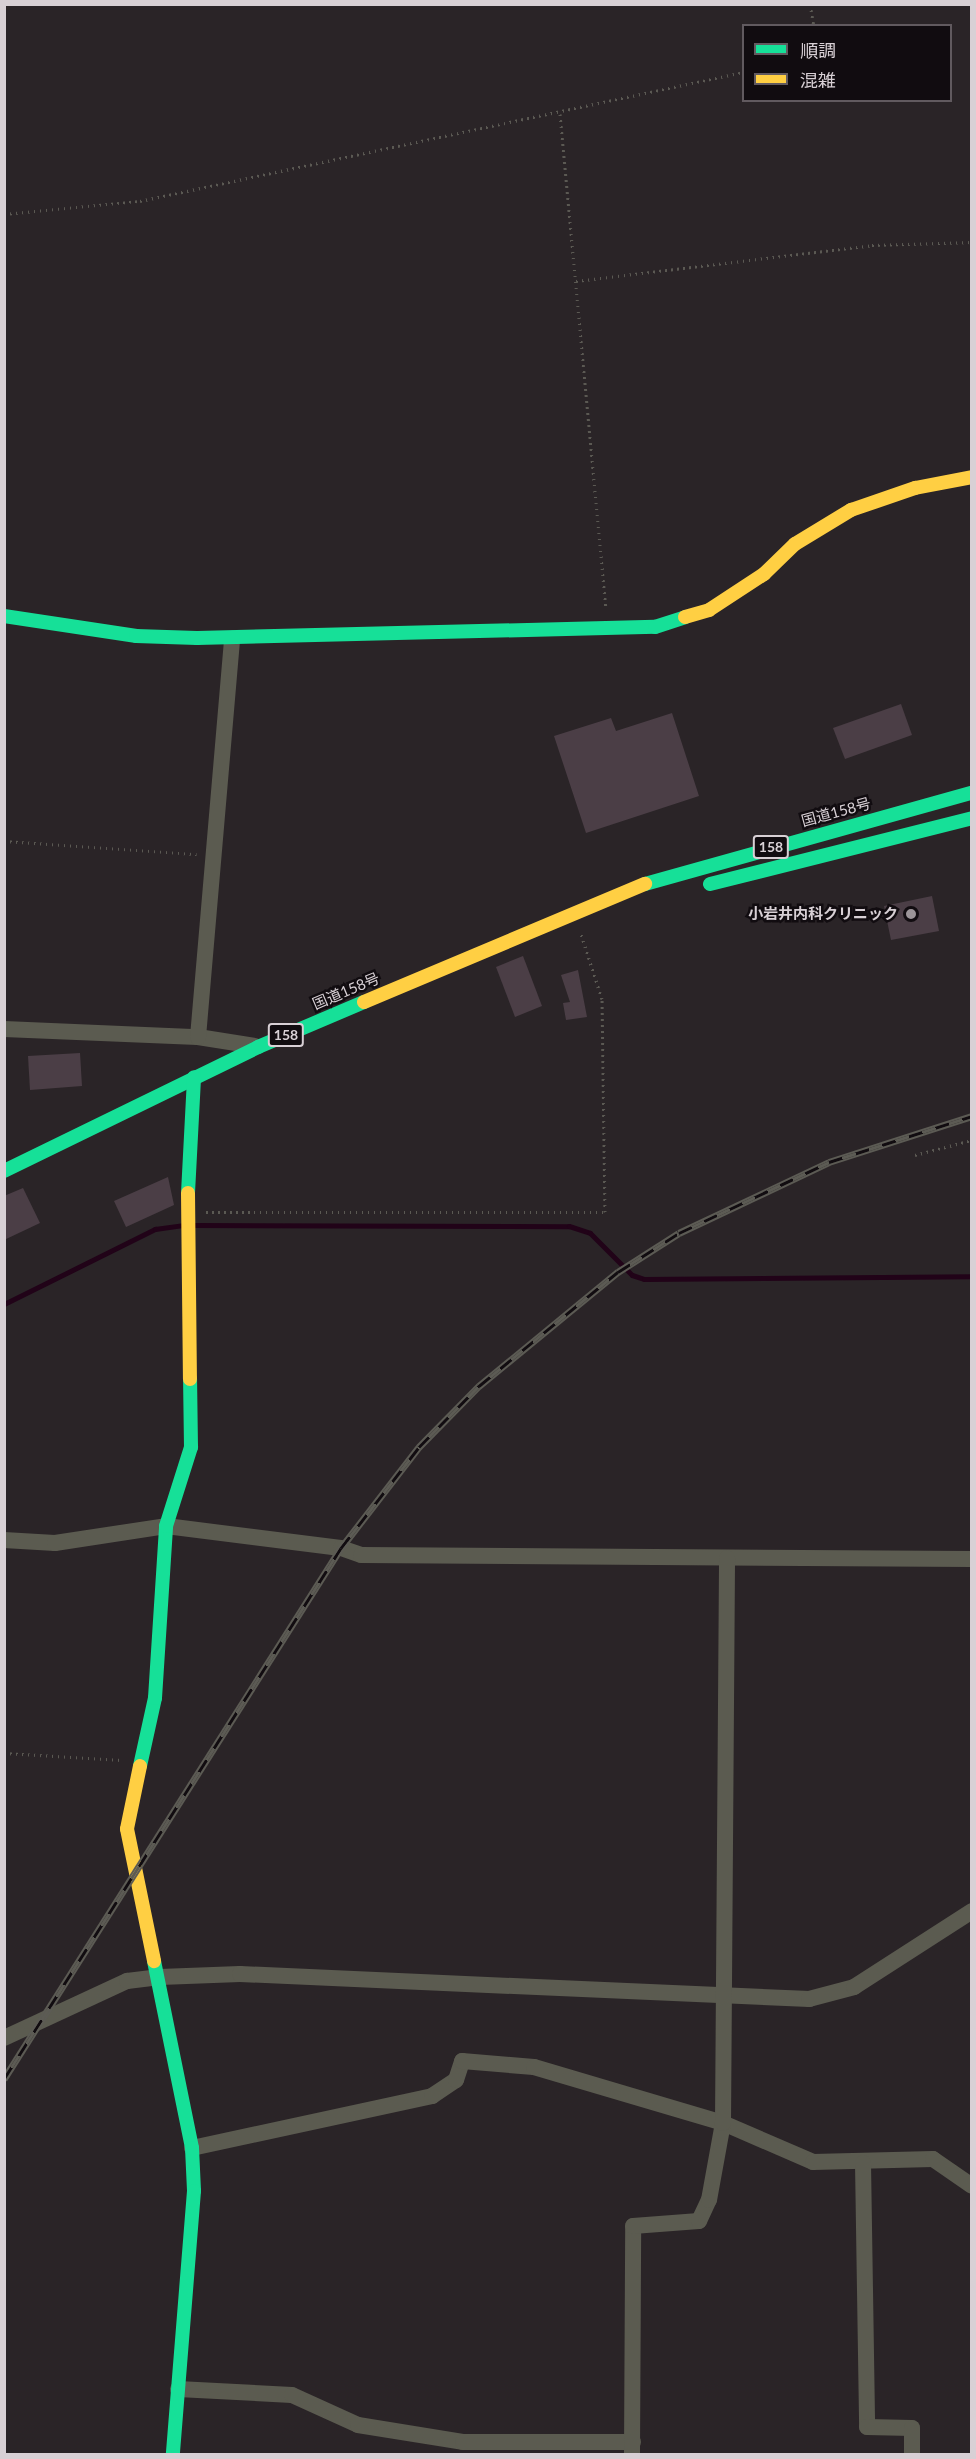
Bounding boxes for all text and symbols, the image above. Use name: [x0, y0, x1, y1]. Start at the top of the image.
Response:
legend: [742, 24, 952, 102]
text: 順調: [800, 39, 836, 61]
text: 混雑: [800, 69, 836, 91]
street label: 国道158号: [799, 794, 873, 830]
road number: 158: [752, 836, 790, 858]
place label: 小岩井内科クリニック: [748, 905, 898, 923]
marker: 小岩井内科クリニック: [902, 905, 920, 923]
street label: 国道158号: [310, 969, 382, 1013]
road number: 158: [266, 1024, 306, 1046]

